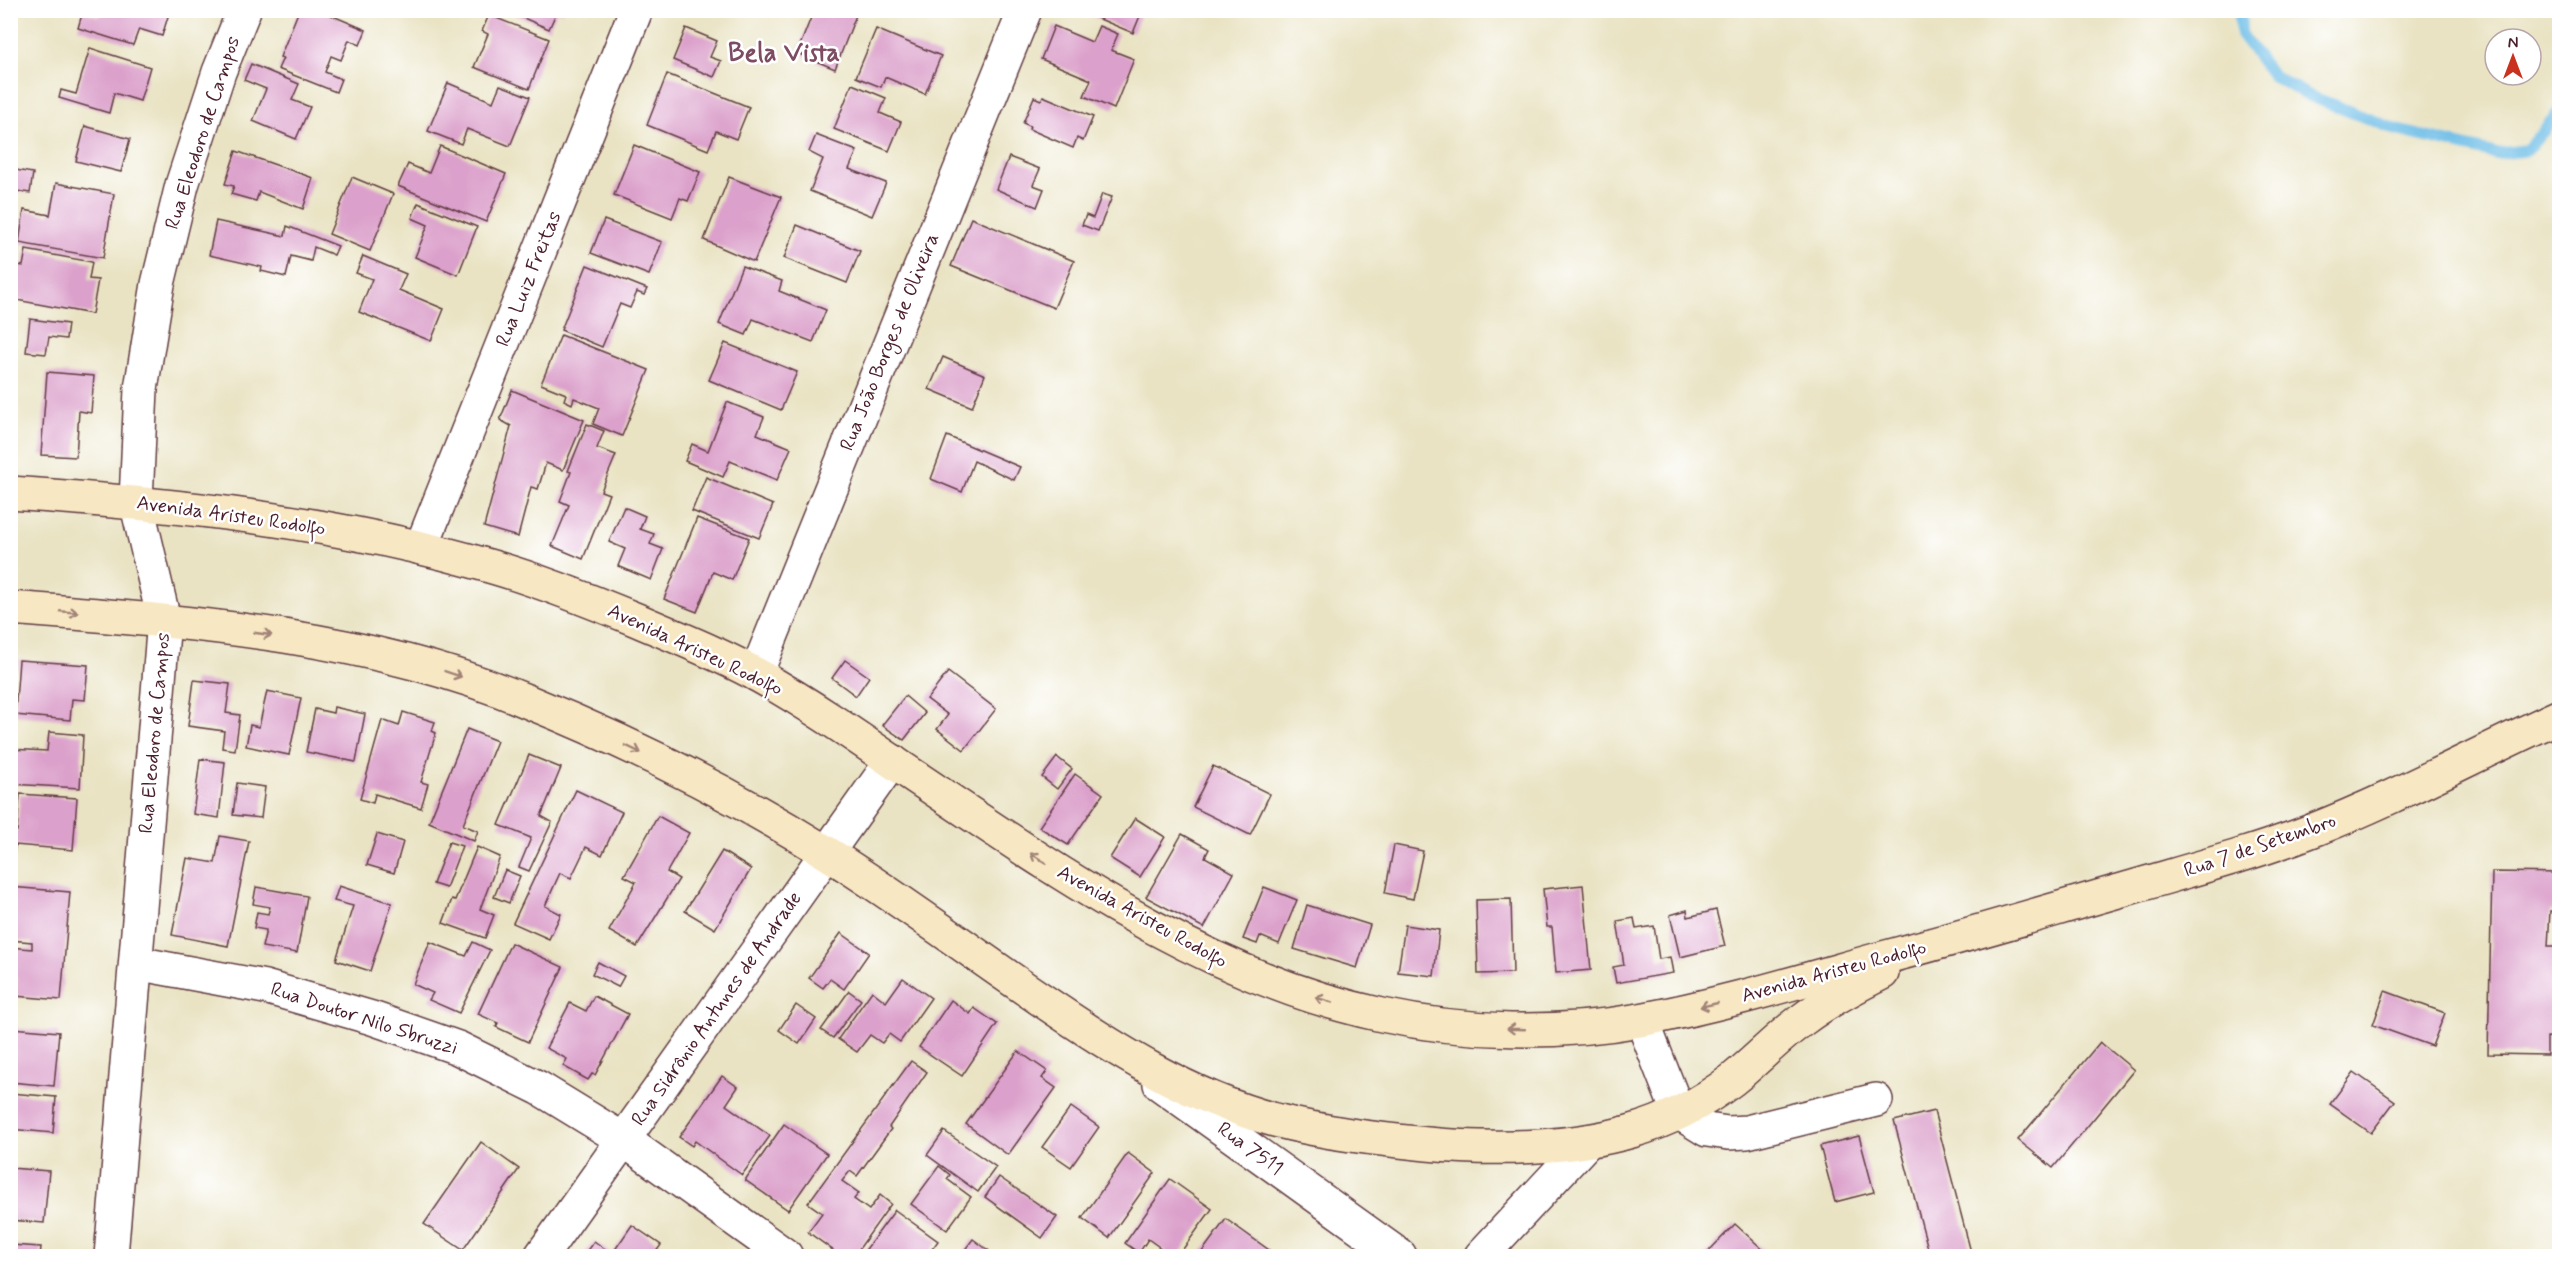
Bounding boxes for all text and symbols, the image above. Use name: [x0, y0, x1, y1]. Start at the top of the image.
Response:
north arrow: [2483, 27, 2543, 87]
street label: Rua Eleodoro de Campos: [159, 33, 247, 233]
text: N: [2508, 33, 2518, 54]
district label: Bela Vista: [728, 37, 840, 71]
street label: Rua Luiz Freitas: [490, 207, 568, 351]
street label: Rua João Borges de Oliveira: [834, 229, 947, 455]
street label: Avenida Aristeu Rodolfo: [135, 489, 327, 545]
street label: Avenida Aristeu Rodolfo: [602, 598, 787, 704]
one-way arrow: [58, 607, 78, 618]
one-way arrow: [252, 628, 272, 639]
street label: Rua Eleodoro de Campos: [133, 631, 177, 835]
one-way arrow: [443, 670, 462, 681]
one-way arrow: [623, 743, 641, 755]
street label: Rua 7 de Setembro: [2180, 807, 2340, 885]
one-way arrow: [1030, 851, 1047, 863]
street label: Avenida Aristeu Rodolfo: [1051, 859, 1232, 977]
street label: Rua Sidrônio Antunes de Andrade: [626, 886, 808, 1132]
street label: Avenida Aristeu Rodolfo: [1739, 934, 1930, 1012]
street label: Rua Doutor Nilo Sbruzzi: [267, 976, 461, 1062]
one-way arrow: [1315, 994, 1334, 1005]
one-way arrow: [1700, 999, 1719, 1011]
one-way arrow: [1507, 1023, 1527, 1034]
street label: Rua 7511: [1212, 1116, 1288, 1182]

